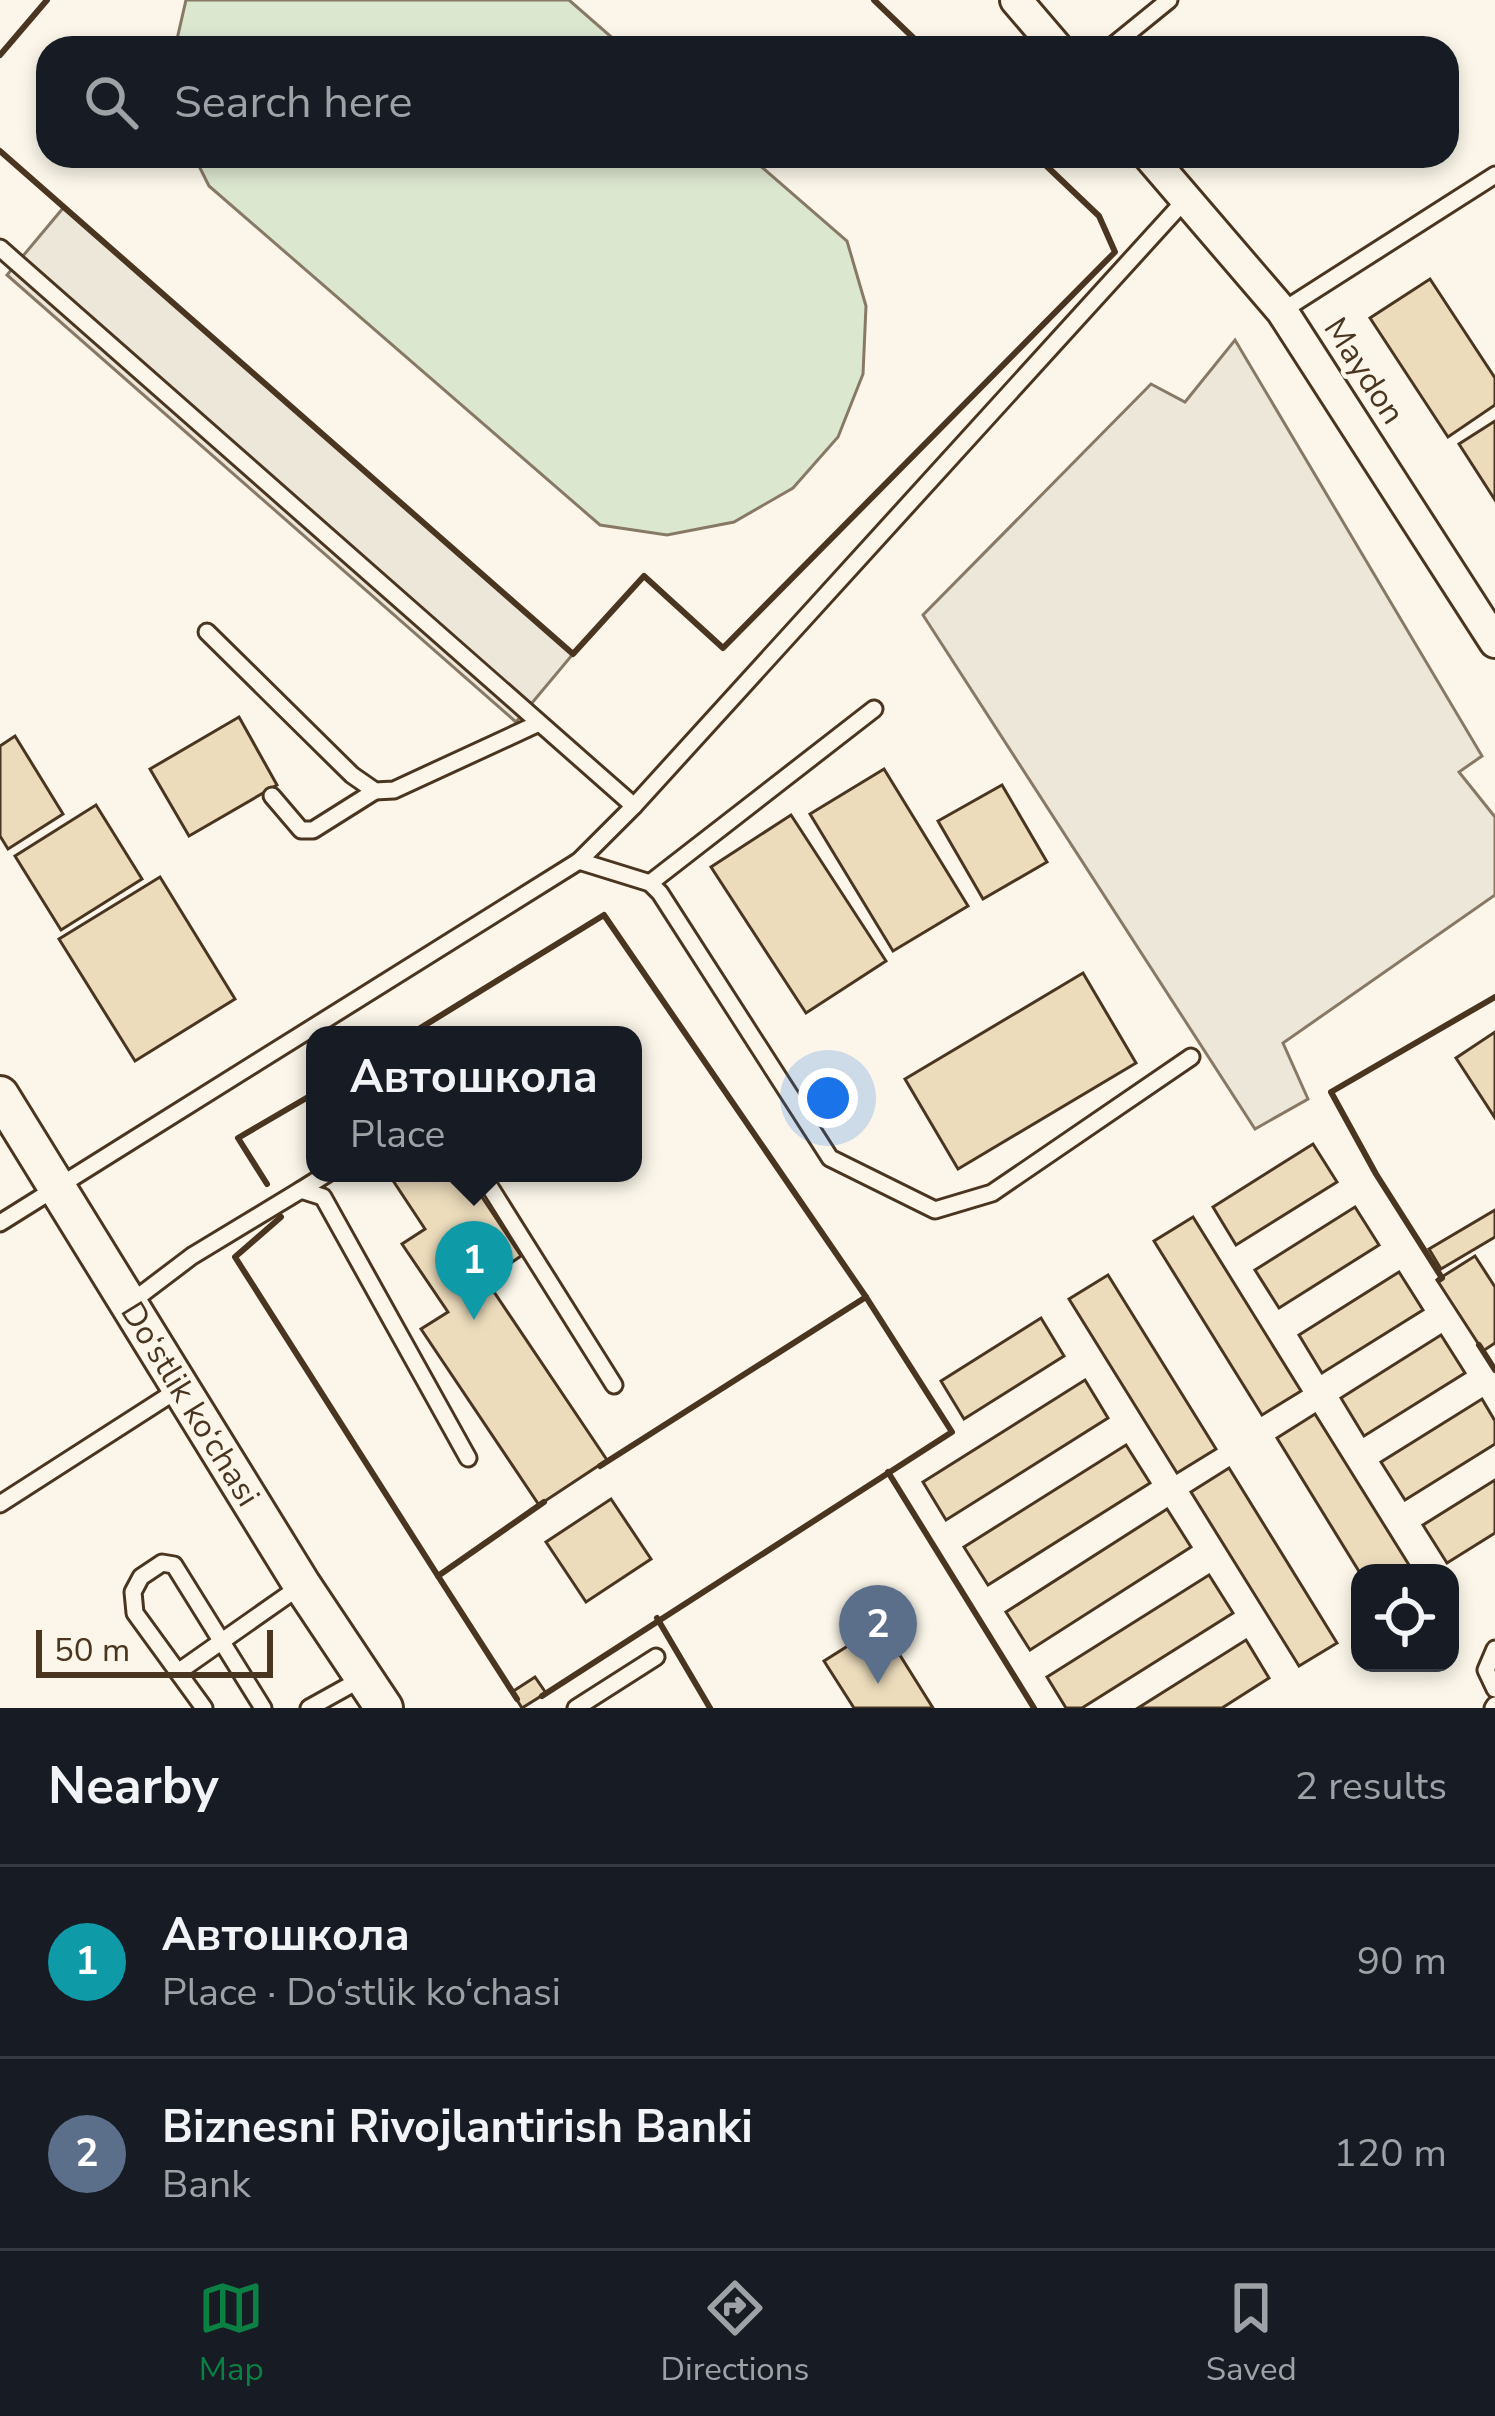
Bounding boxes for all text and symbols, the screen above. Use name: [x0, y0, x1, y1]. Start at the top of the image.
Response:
search box: [36, 36, 1459, 168]
icon: search: [78, 69, 144, 135]
text: Search here: [174, 72, 413, 133]
street label: Maydon: [1313, 309, 1415, 433]
popup: [306, 1026, 642, 1182]
text: Автошкола: [350, 1047, 598, 1108]
your location: [798, 1068, 858, 1128]
text: Place: [350, 1108, 445, 1161]
pin: 1: [435, 1221, 513, 1320]
street label: Do‘stlik ko‘chasi: [110, 1293, 271, 1515]
map controls: [1351, 1564, 1459, 1672]
button: locate: [1351, 1564, 1459, 1672]
pin: 2: [839, 1585, 917, 1684]
scale bar: [36, 1624, 273, 1677]
text: 50 m: [54, 1628, 130, 1673]
text: Nearby: [48, 1751, 219, 1821]
text: 2 results: [1295, 1760, 1447, 1813]
text: Автошкола: [162, 1905, 410, 1966]
text: 1: [75, 1935, 99, 1988]
text: 90 m: [1357, 1935, 1447, 1988]
text: Place · Do‘stlik ko‘chasi: [162, 1966, 561, 2019]
text: Biznesni Rivojlantirish Banki: [162, 2097, 753, 2158]
text: 2: [75, 2127, 99, 2180]
text: 120 m: [1333, 2127, 1447, 2180]
text: Bank: [162, 2158, 251, 2211]
tab: Map: [198, 2275, 264, 2392]
tab: Directions: [661, 2275, 809, 2392]
tab: Saved: [1206, 2275, 1297, 2392]

